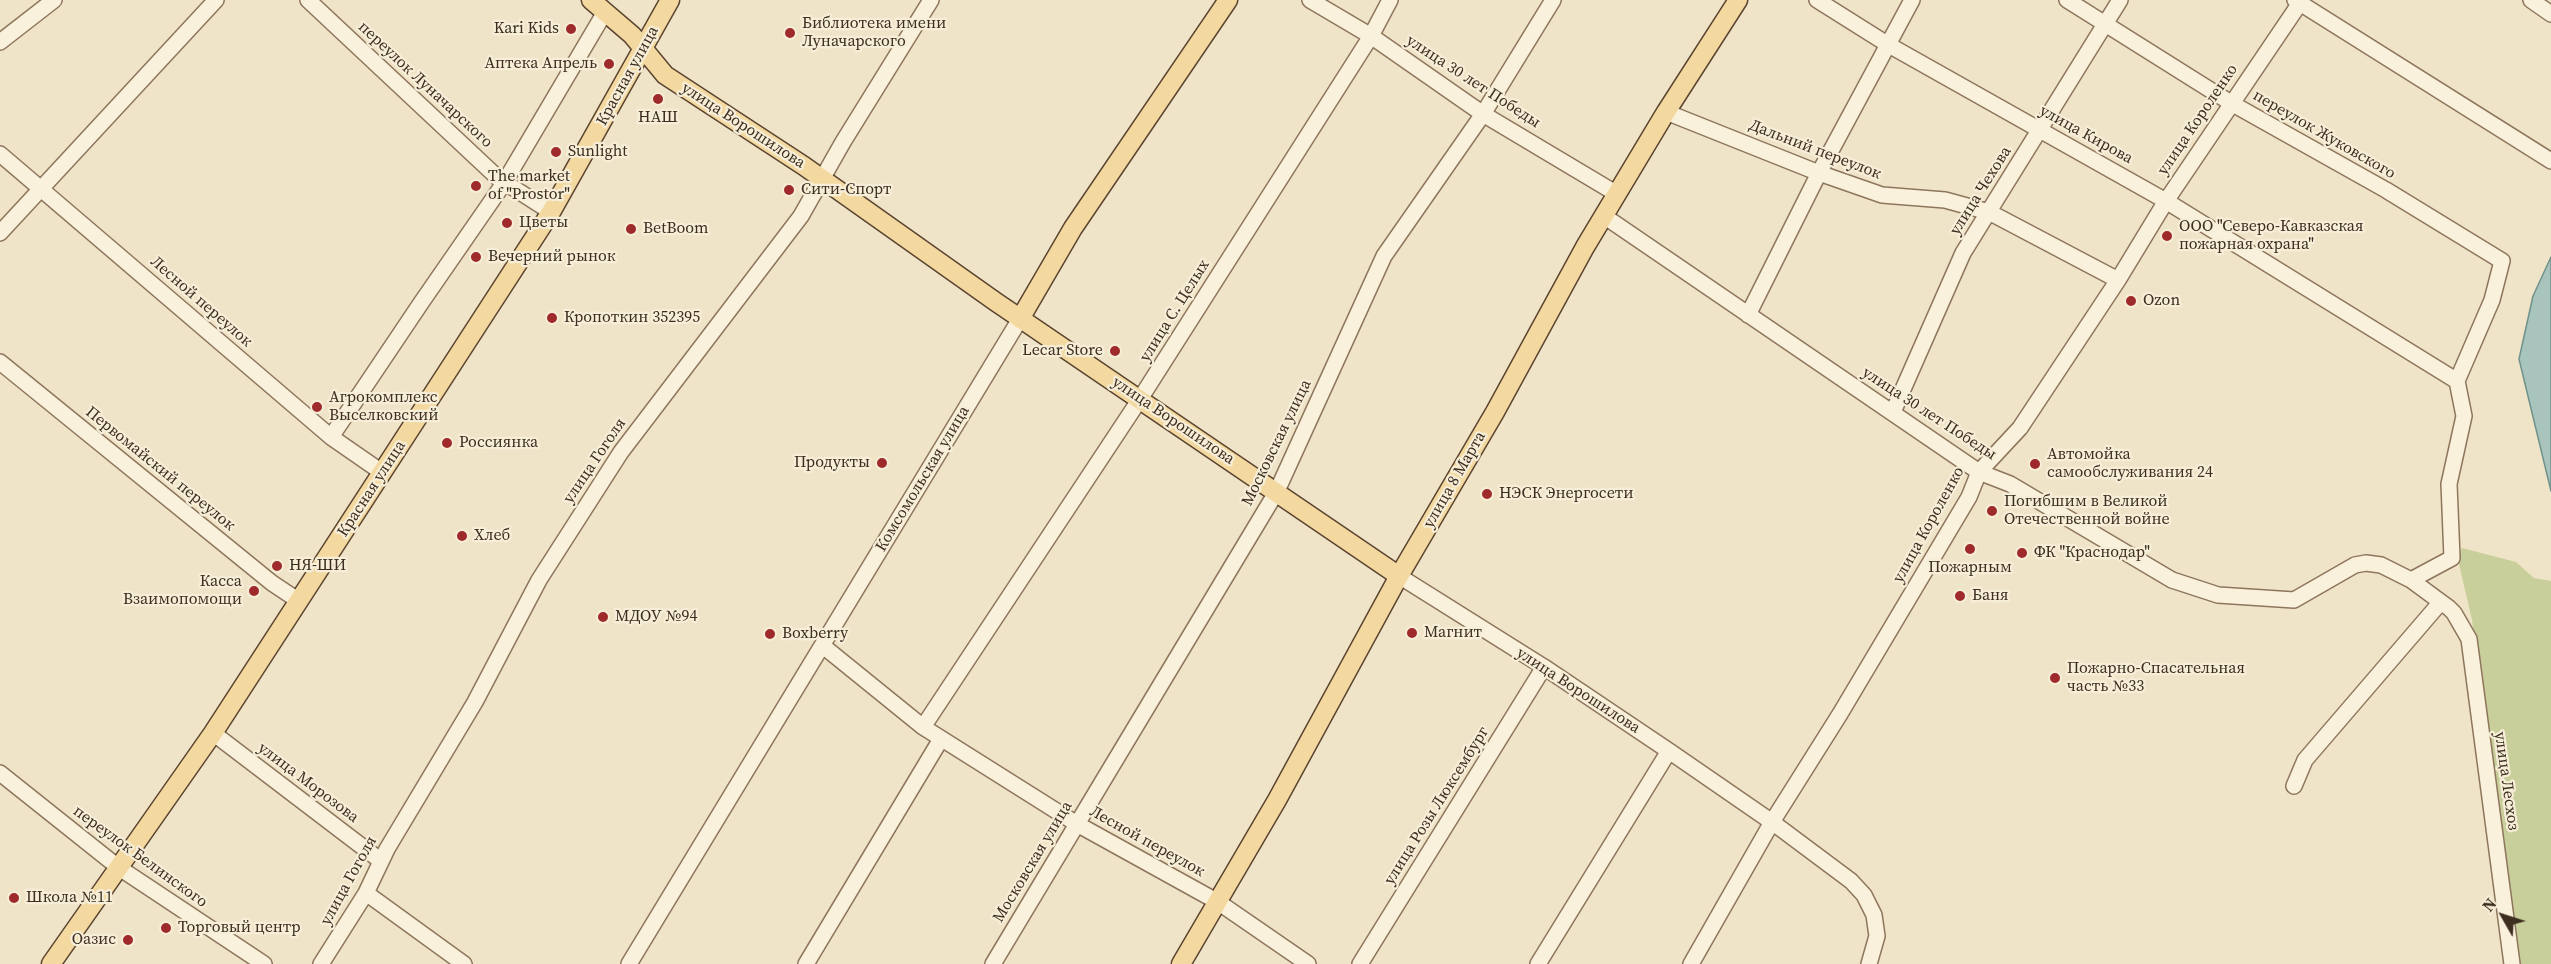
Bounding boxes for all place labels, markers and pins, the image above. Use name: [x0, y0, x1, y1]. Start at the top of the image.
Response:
place label: Библиотека имени Луначарского: [802, 14, 946, 52]
place label: Kari Kids: [494, 19, 559, 39]
marker: Kari Kids: [564, 22, 578, 36]
marker: Библиотека имени Луначарского: [783, 26, 797, 40]
place label: Аптека Апрель: [484, 54, 597, 74]
marker: Аптека Апрель: [602, 57, 616, 71]
marker: НАШ: [651, 92, 665, 106]
place label: НАШ: [638, 108, 678, 128]
place label: Sunlight: [568, 142, 627, 162]
marker: Sunlight: [549, 145, 563, 159]
place label: The market of "Prostor": [488, 167, 570, 205]
marker: The market of "Prostor": [469, 179, 483, 193]
place label: Сити-Спорт: [801, 180, 892, 200]
marker: Сити-Спорт: [782, 183, 796, 197]
place label: Цветы: [519, 213, 568, 233]
marker: Цветы: [500, 216, 514, 230]
place label: ООО "Северо-Кавказская пожарная охрана": [2179, 217, 2364, 255]
place label: BetBoom: [643, 219, 708, 239]
marker: BetBoom: [624, 222, 638, 236]
marker: ООО "Северо-Кавказская пожарная охрана": [2160, 229, 2174, 243]
place label: Вечерний рынок: [488, 247, 616, 267]
marker: Вечерний рынок: [469, 250, 483, 264]
place label: Ozon: [2143, 291, 2180, 311]
marker: Ozon: [2124, 294, 2138, 308]
place label: Кропоткин 352395: [564, 308, 700, 328]
marker: Кропоткин 352395: [545, 311, 559, 325]
place label: Lecar Store: [1022, 341, 1103, 361]
marker: Lecar Store: [1108, 344, 1122, 358]
place label: Агрокомплекс Выселковский: [329, 388, 439, 426]
marker: Агрокомплекс Выселковский: [310, 400, 324, 414]
place label: Россиянка: [459, 433, 538, 453]
marker: Россиянка: [440, 436, 454, 450]
place label: Автомойка самообслуживания 24: [2047, 445, 2213, 483]
place label: Продукты: [794, 453, 870, 473]
marker: Продукты: [875, 456, 889, 470]
marker: Автомойка самообслуживания 24: [2028, 457, 2042, 471]
place label: НЭСК Энергосети: [1499, 484, 1634, 504]
marker: НЭСК Энергосети: [1480, 487, 1494, 501]
place label: Погибшим в Великой Отечественной войне: [2004, 492, 2170, 530]
marker: Погибшим в Великой Отечественной войне: [1985, 504, 1999, 518]
place label: Хлеб: [474, 526, 510, 546]
marker: Хлеб: [455, 529, 469, 543]
marker: Пожарным: [1963, 542, 1977, 556]
place label: ФК "Краснодар": [2034, 543, 2150, 563]
marker: ФК "Краснодар": [2015, 546, 2029, 560]
place label: НЯ-ШИ: [289, 556, 346, 576]
place label: Пожарным: [1928, 558, 2012, 578]
marker: НЯ-ШИ: [270, 559, 284, 573]
place label: Касса Взаимопомощи: [123, 572, 242, 610]
marker: Касса Взаимопомощи: [247, 584, 261, 598]
place label: Баня: [1972, 586, 2009, 606]
marker: Баня: [1953, 589, 1967, 603]
place label: МДОУ №94: [615, 607, 697, 627]
marker: МДОУ №94: [596, 610, 610, 624]
place label: Магнит: [1424, 623, 1482, 643]
place label: Boxberry: [782, 624, 848, 644]
marker: Магнит: [1405, 626, 1419, 640]
marker: Boxberry: [763, 627, 777, 641]
place label: Пожарно-Спасательная часть №33: [2067, 659, 2245, 697]
marker: Пожарно-Спасательная часть №33: [2048, 671, 2062, 685]
place label: Школа №11: [26, 888, 113, 908]
marker: Школа №11: [7, 891, 21, 905]
place label: Торговый центр: [178, 918, 301, 938]
marker: Торговый центр: [159, 921, 173, 935]
place label: Оазис: [72, 930, 116, 950]
marker: Оазис: [121, 933, 135, 947]

